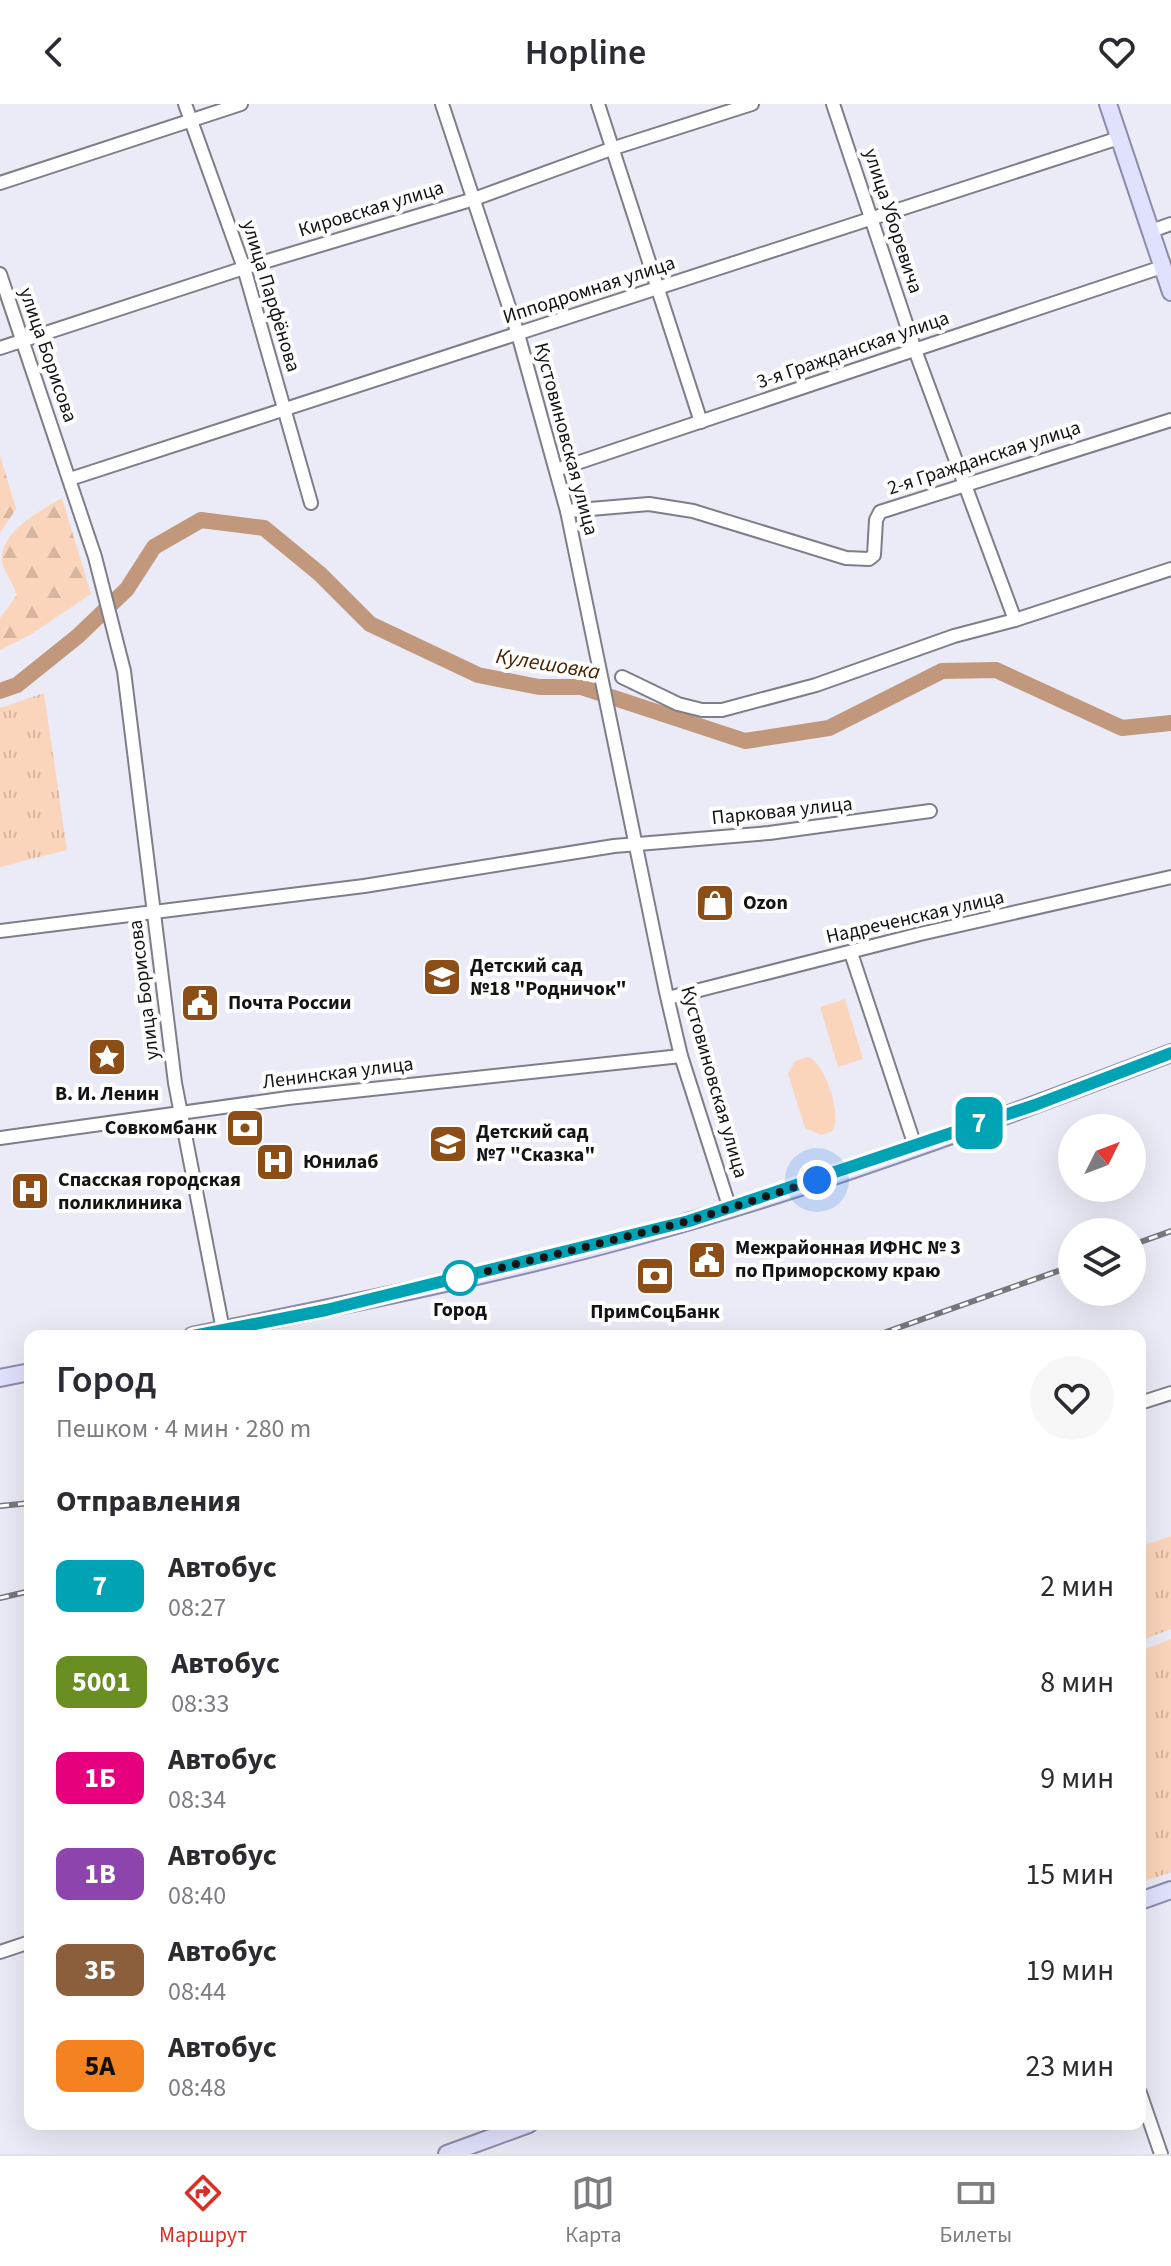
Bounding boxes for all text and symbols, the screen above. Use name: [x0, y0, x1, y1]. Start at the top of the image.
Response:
text: Hopline: [525, 27, 646, 78]
icon: back: [32, 30, 76, 74]
icon: heart: [1095, 30, 1139, 74]
street label: улица Уборевича: [856, 145, 930, 297]
street label: Кировская улица: [295, 174, 447, 244]
street label: улица Парфёнова: [235, 217, 307, 375]
street label: Ипподромная улица: [499, 249, 679, 331]
street label: улица Борисова: [12, 284, 84, 426]
street label: 3-я Гражданская улица: [753, 304, 953, 396]
street label: Кустовиновская улица: [527, 340, 605, 538]
street label: 2-я Гражданская улица: [884, 414, 1084, 502]
water label: Кулешовка: [494, 640, 603, 688]
street label: Парковая улица: [710, 790, 854, 832]
shop icon: Ozon: [694, 882, 736, 924]
street label: Надреченская улица: [823, 883, 1007, 951]
place label: Ozon: [743, 889, 788, 917]
street label: улица Борисова: [122, 918, 166, 1062]
place label: Детский сад №18 "Родничок": [470, 952, 627, 1003]
school or university icon: Детский сад №18 "Родничок": [421, 956, 463, 998]
public building icon: Почта России: [179, 982, 221, 1024]
street label: Кустовиновская улица: [673, 983, 755, 1181]
place label: Почта России: [228, 989, 351, 1017]
place icon: В. И. Ленин: [86, 1036, 128, 1078]
street label: Ленинская улица: [261, 1050, 415, 1096]
place label: В. И. Ленин: [55, 1080, 159, 1108]
line badge: 7: [953, 1097, 1005, 1149]
text: 7: [972, 1103, 986, 1143]
bank icon: Совкомбанк: [224, 1107, 266, 1149]
place label: Совкомбанк: [105, 1114, 217, 1142]
north arrow: [1058, 1114, 1146, 1202]
map controls: [1058, 1114, 1146, 1306]
place label: Детский сад №7 "Сказка": [476, 1118, 595, 1169]
school or university icon: Детский сад №7 "Сказка": [427, 1123, 469, 1165]
hospital icon: Юнилаб: [254, 1141, 296, 1183]
place label: Юнилаб: [303, 1148, 379, 1176]
your location: [797, 1160, 837, 1200]
place label: Спасская городская поликлиника: [58, 1166, 241, 1217]
hospital icon: Спасская городская поликлиника: [9, 1170, 51, 1212]
button: layers: [1058, 1218, 1146, 1306]
place label: Межрайонная ИФНС № 3 по Приморскому краю: [735, 1234, 961, 1285]
public building icon: Межрайонная ИФНС № 3 по Приморскому краю: [686, 1239, 728, 1281]
bank icon: ПримСоцБанк: [634, 1255, 676, 1297]
marker: Город: [443, 1261, 477, 1295]
place label: Город: [433, 1296, 487, 1324]
place label: ПримСоцБанк: [590, 1298, 720, 1326]
text: Город: [56, 1353, 156, 1407]
button: heart: [1030, 1356, 1114, 1440]
text: Пешком · 4 мин · 280 m: [56, 1410, 311, 1447]
text: Отправления: [56, 1480, 241, 1523]
text: Автобус: [168, 1546, 277, 1589]
text: 2 мин: [1040, 1565, 1114, 1608]
text: 7: [93, 1566, 107, 1606]
text: 08:27: [168, 1589, 226, 1626]
text: Автобус: [171, 1642, 280, 1685]
text: 8 мин: [1040, 1661, 1114, 1704]
text: 5001: [72, 1662, 131, 1702]
text: 08:33: [171, 1685, 229, 1722]
text: Автобус: [168, 1738, 277, 1781]
text: 9 мин: [1040, 1757, 1114, 1800]
text: 1Б: [84, 1758, 116, 1798]
text: 08:34: [168, 1781, 226, 1818]
text: Автобус: [168, 1834, 277, 1877]
text: 15 мин: [1025, 1853, 1114, 1896]
text: 1В: [84, 1854, 116, 1894]
text: 08:40: [168, 1877, 226, 1914]
text: Автобус: [168, 1930, 277, 1973]
text: 19 мин: [1025, 1949, 1114, 1992]
text: 3Б: [84, 1950, 116, 1990]
text: 08:44: [168, 1973, 226, 2010]
text: Автобус: [168, 2026, 277, 2069]
text: 23 мин: [1025, 2045, 1114, 2088]
text: 5А: [85, 2046, 115, 2086]
text: 08:48: [168, 2069, 226, 2106]
tab: Маршрут: [159, 2171, 247, 2251]
tab: Карта: [565, 2171, 622, 2251]
tab: Билеты: [940, 2171, 1012, 2251]

